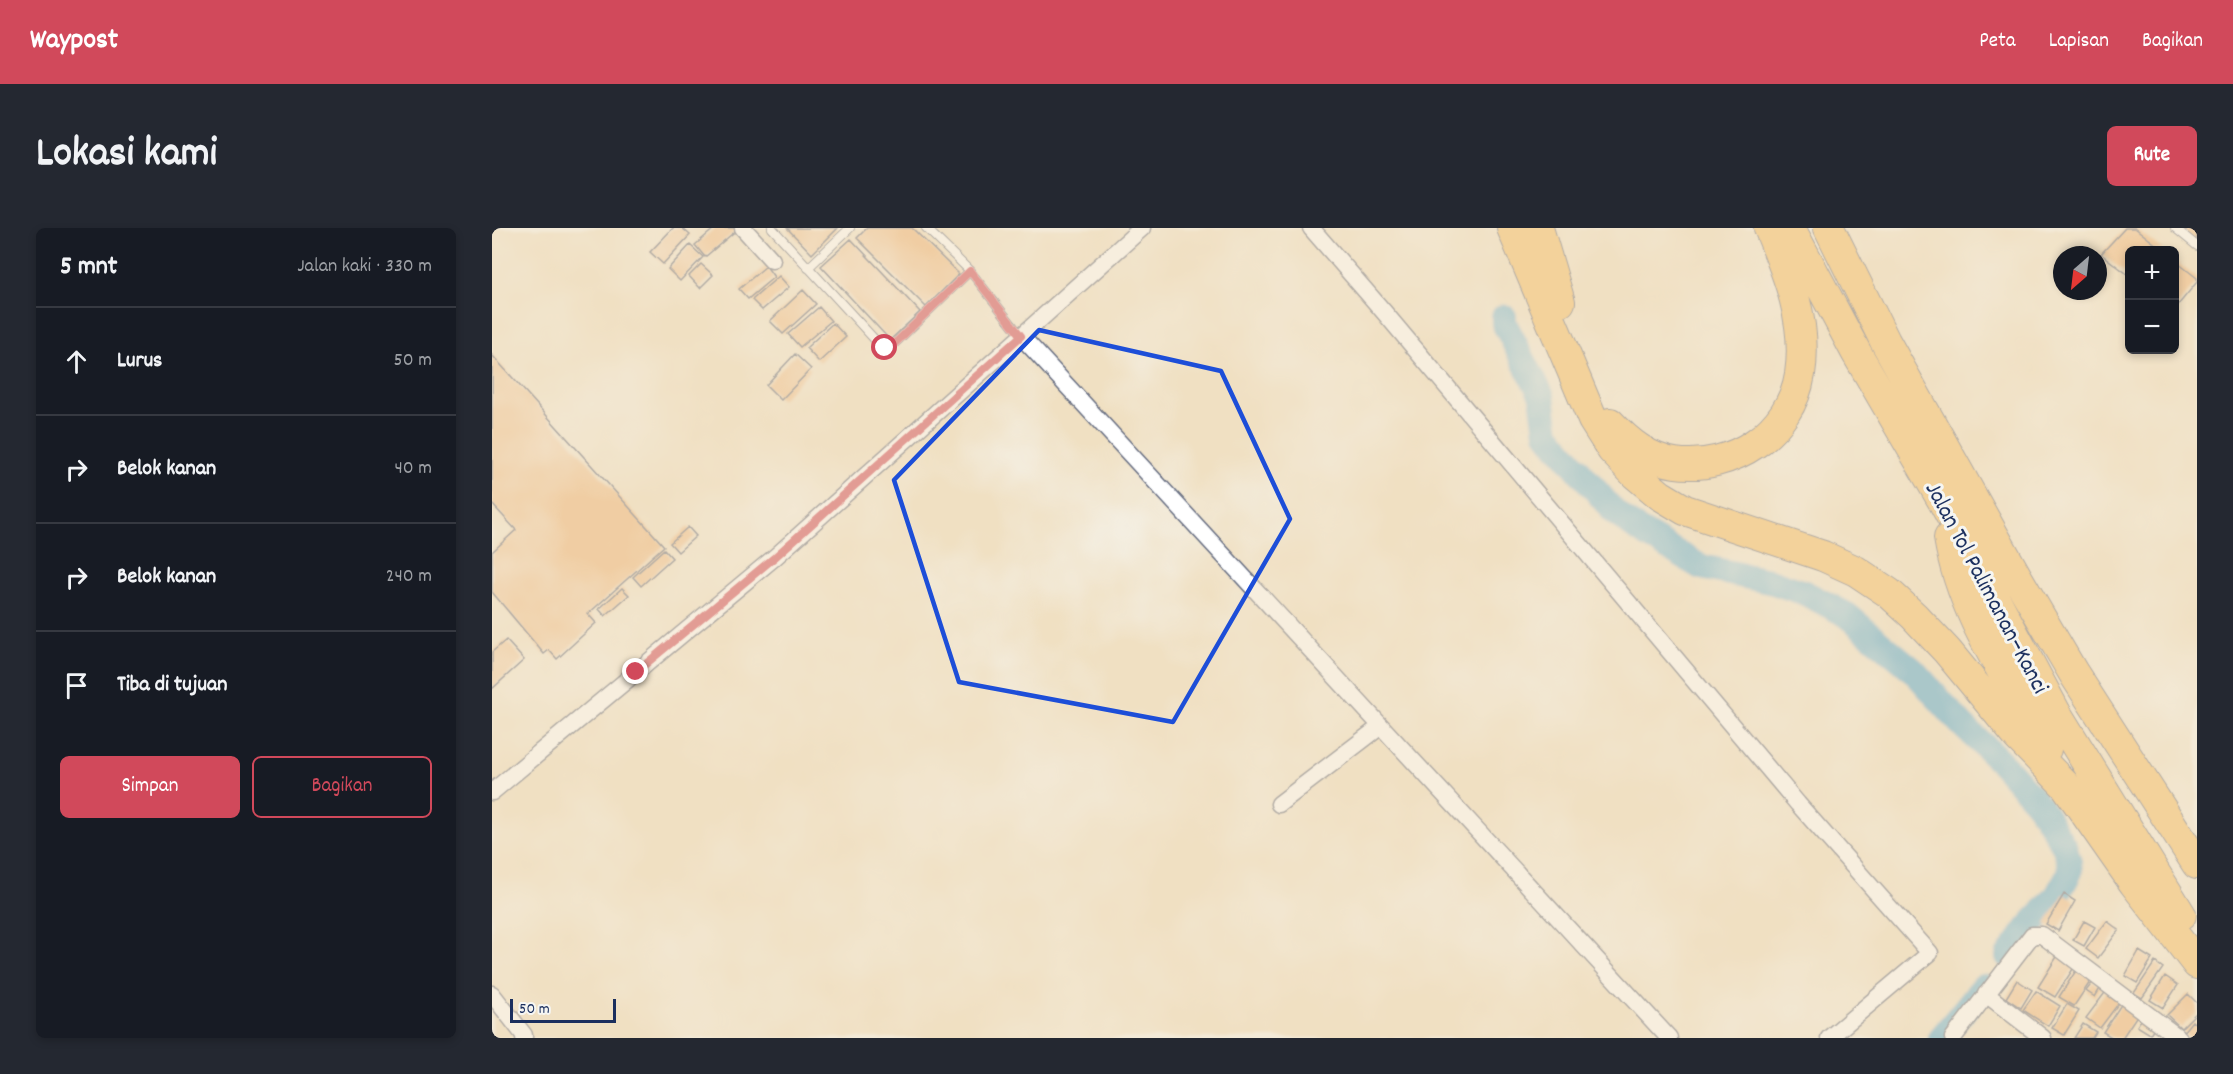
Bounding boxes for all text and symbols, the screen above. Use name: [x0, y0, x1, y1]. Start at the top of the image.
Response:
text: Waypost: [30, 22, 118, 62]
text: Peta: [1979, 27, 2016, 57]
text: Lapisan: [2049, 27, 2109, 57]
text: Bagikan: [2142, 27, 2203, 57]
text: Lokasi kami: [36, 126, 217, 186]
button: Rute: [2107, 126, 2197, 186]
north arrow: [2053, 246, 2107, 300]
map controls: [2125, 246, 2179, 354]
button: +: [2125, 246, 2179, 300]
text: 5 mnt: [60, 249, 117, 286]
text: Jalan kaki · 330 m: [297, 253, 432, 281]
button: −: [2125, 300, 2179, 354]
route start: [871, 334, 897, 360]
icon: ahead: [60, 345, 93, 378]
text: Lurus: [117, 346, 162, 377]
text: 50 m: [394, 347, 432, 375]
icon: right: [60, 453, 93, 486]
text: Belok kanan: [117, 454, 216, 485]
text: 40 m: [394, 455, 432, 483]
street label: Jalan Tol Palimanan–Kanci: [1915, 476, 2056, 700]
icon: right: [60, 561, 93, 594]
text: Belok kanan: [117, 562, 216, 593]
text: 240 m: [386, 563, 432, 591]
route end: [622, 658, 648, 684]
icon: arrive: [60, 669, 93, 702]
text: Tiba di tujuan: [117, 670, 227, 701]
button: Simpan: [60, 756, 240, 818]
button: Bagikan: [252, 756, 432, 818]
scale bar: [510, 996, 616, 1024]
text: 50 m: [519, 998, 550, 1021]

